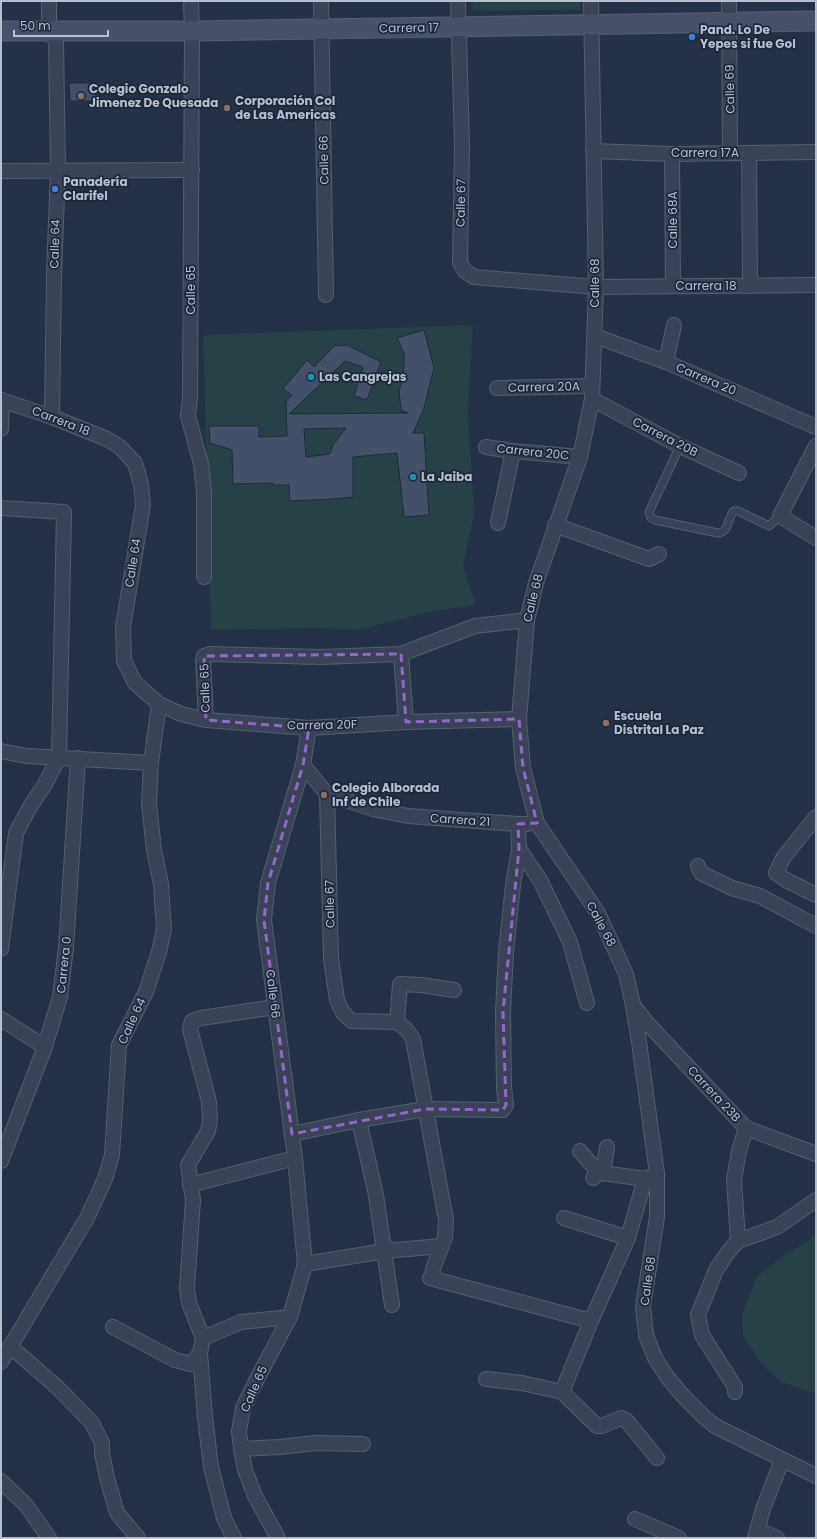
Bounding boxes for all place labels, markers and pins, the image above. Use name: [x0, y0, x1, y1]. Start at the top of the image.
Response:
place label: Pand. Lo De Yepes si fue Gol: [700, 21, 796, 52]
marker: Pand. Lo De Yepes si fue Gol: [687, 32, 697, 42]
place label: Colegio Gonzalo Jimenez De Quesada: [89, 80, 218, 111]
marker: Colegio Gonzalo Jimenez De Quesada: [76, 91, 86, 101]
place label: Corporación Col de Las Americas: [235, 92, 336, 123]
marker: Corporación Col de Las Americas: [222, 103, 232, 113]
place label: Panadería Clarifel: [63, 173, 128, 204]
marker: Panadería Clarifel: [50, 184, 60, 194]
place label: Las Cangrejas: [319, 368, 407, 385]
marker: Las Cangrejas: [306, 372, 316, 382]
place label: La Jaiba: [421, 468, 472, 485]
marker: La Jaiba: [408, 472, 418, 482]
place label: Escuela Distrital La Paz: [614, 707, 704, 738]
marker: Escuela Distrital La Paz: [601, 718, 611, 728]
place label: Colegio Alborada Inf de Chile: [332, 779, 439, 810]
marker: Colegio Alborada Inf de Chile: [319, 790, 329, 800]

